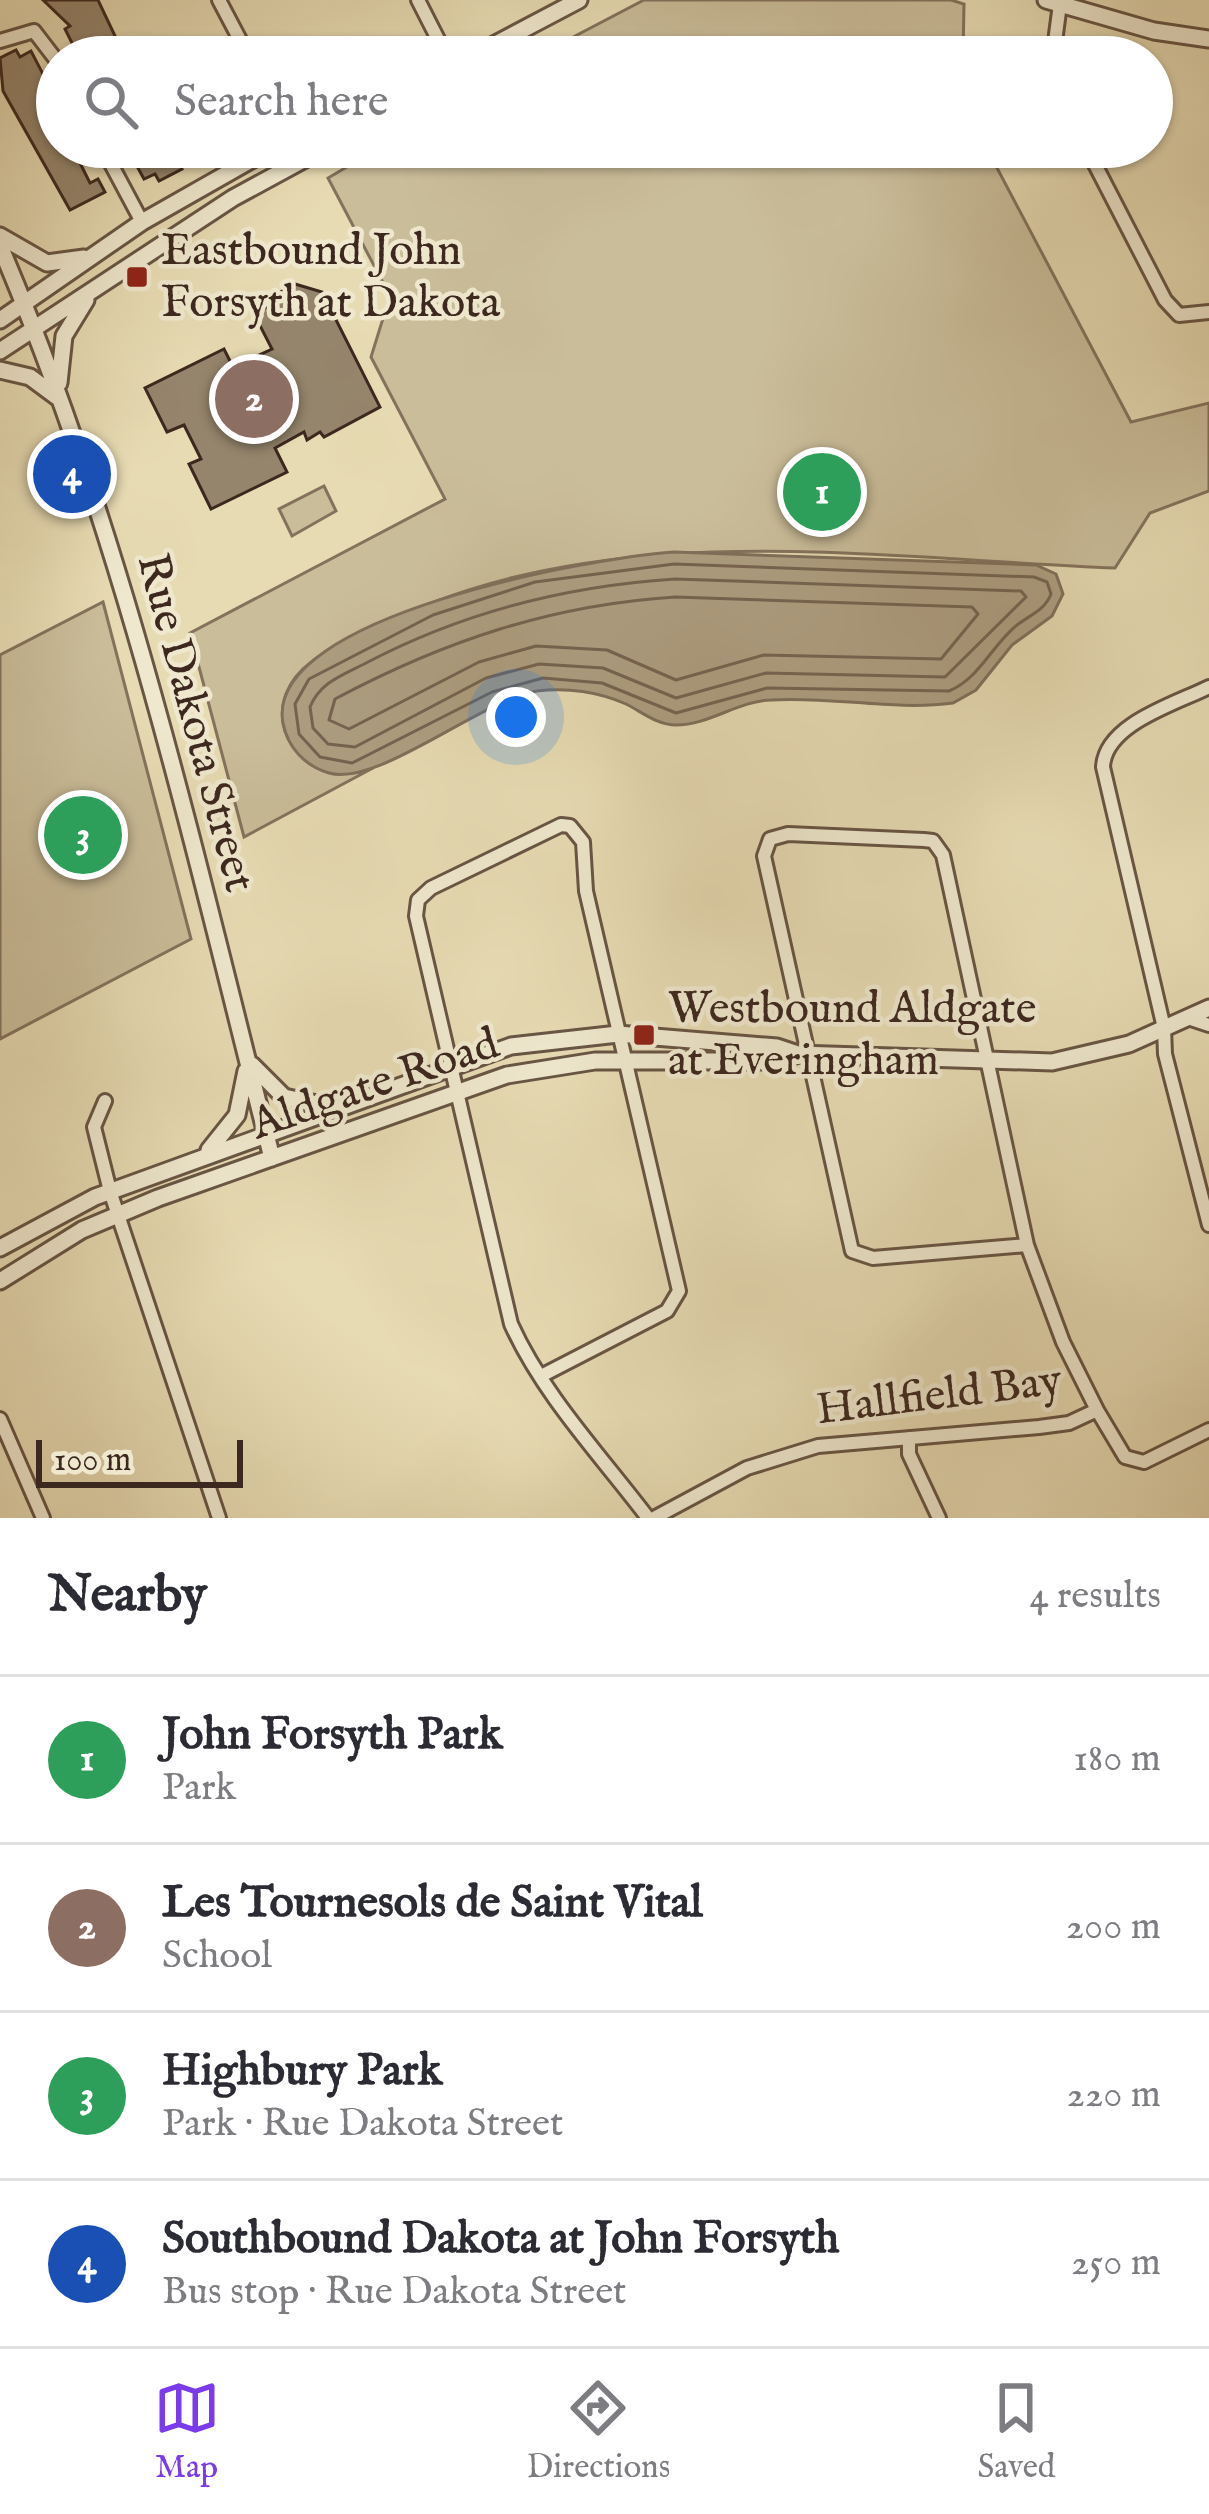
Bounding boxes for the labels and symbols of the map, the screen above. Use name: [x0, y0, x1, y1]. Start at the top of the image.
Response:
place label: Eastbound John Forsyth at Dakota: [161, 223, 501, 332]
marker: Eastbound John Forsyth at Dakota: [124, 264, 150, 290]
pin: 2: [215, 354, 293, 444]
pin: 4: [33, 429, 111, 519]
pin: 1: [783, 447, 861, 537]
street label: Rue Dakota Street: [122, 548, 268, 898]
your location: [486, 687, 546, 747]
pin: 3: [44, 790, 122, 880]
place label: Westbound Aldgate at Everingham: [668, 981, 1036, 1090]
street label: Aldgate Road: [243, 1016, 507, 1154]
marker: Westbound Aldgate at Everingham: [631, 1022, 657, 1048]
street label: Hallfield Bay: [813, 1353, 1066, 1439]
scale bar: [36, 1434, 243, 1487]

